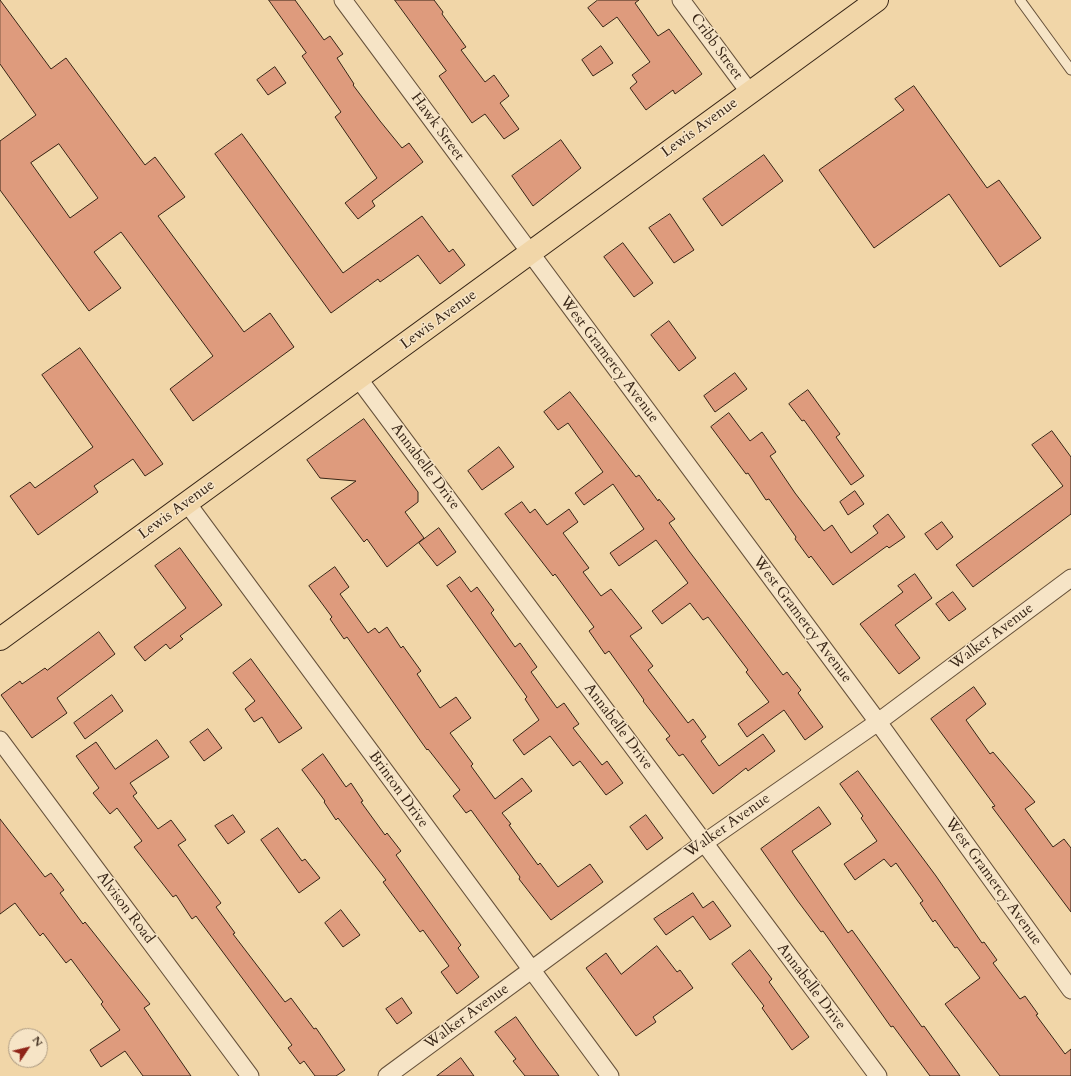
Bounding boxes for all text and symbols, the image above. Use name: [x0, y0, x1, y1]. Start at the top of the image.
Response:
street label: Cribb Street: [686, 10, 746, 84]
street label: Hawk Street: [406, 90, 468, 164]
street label: Lewis Avenue: [658, 94, 742, 162]
street label: Lewis Avenue: [397, 286, 481, 354]
street label: West Gramercy Avenue: [556, 293, 662, 427]
street label: Annabelle Drive: [387, 420, 463, 514]
street label: Lewis Avenue: [135, 476, 219, 544]
street label: West Gramercy Avenue: [749, 553, 855, 687]
street label: Walker Avenue: [947, 600, 1037, 674]
street label: Annabelle Drive: [580, 680, 656, 774]
street label: Brinton Drive: [364, 748, 432, 832]
street label: Walker Avenue: [682, 790, 774, 862]
street label: West Gramercy Avenue: [941, 815, 1045, 949]
street label: Alvison Road: [92, 869, 158, 947]
street label: Annabelle Drive: [773, 940, 849, 1034]
street label: Walker Avenue: [421, 980, 513, 1054]
north arrow: [8, 1028, 48, 1068]
text: N: [29, 1033, 46, 1050]

